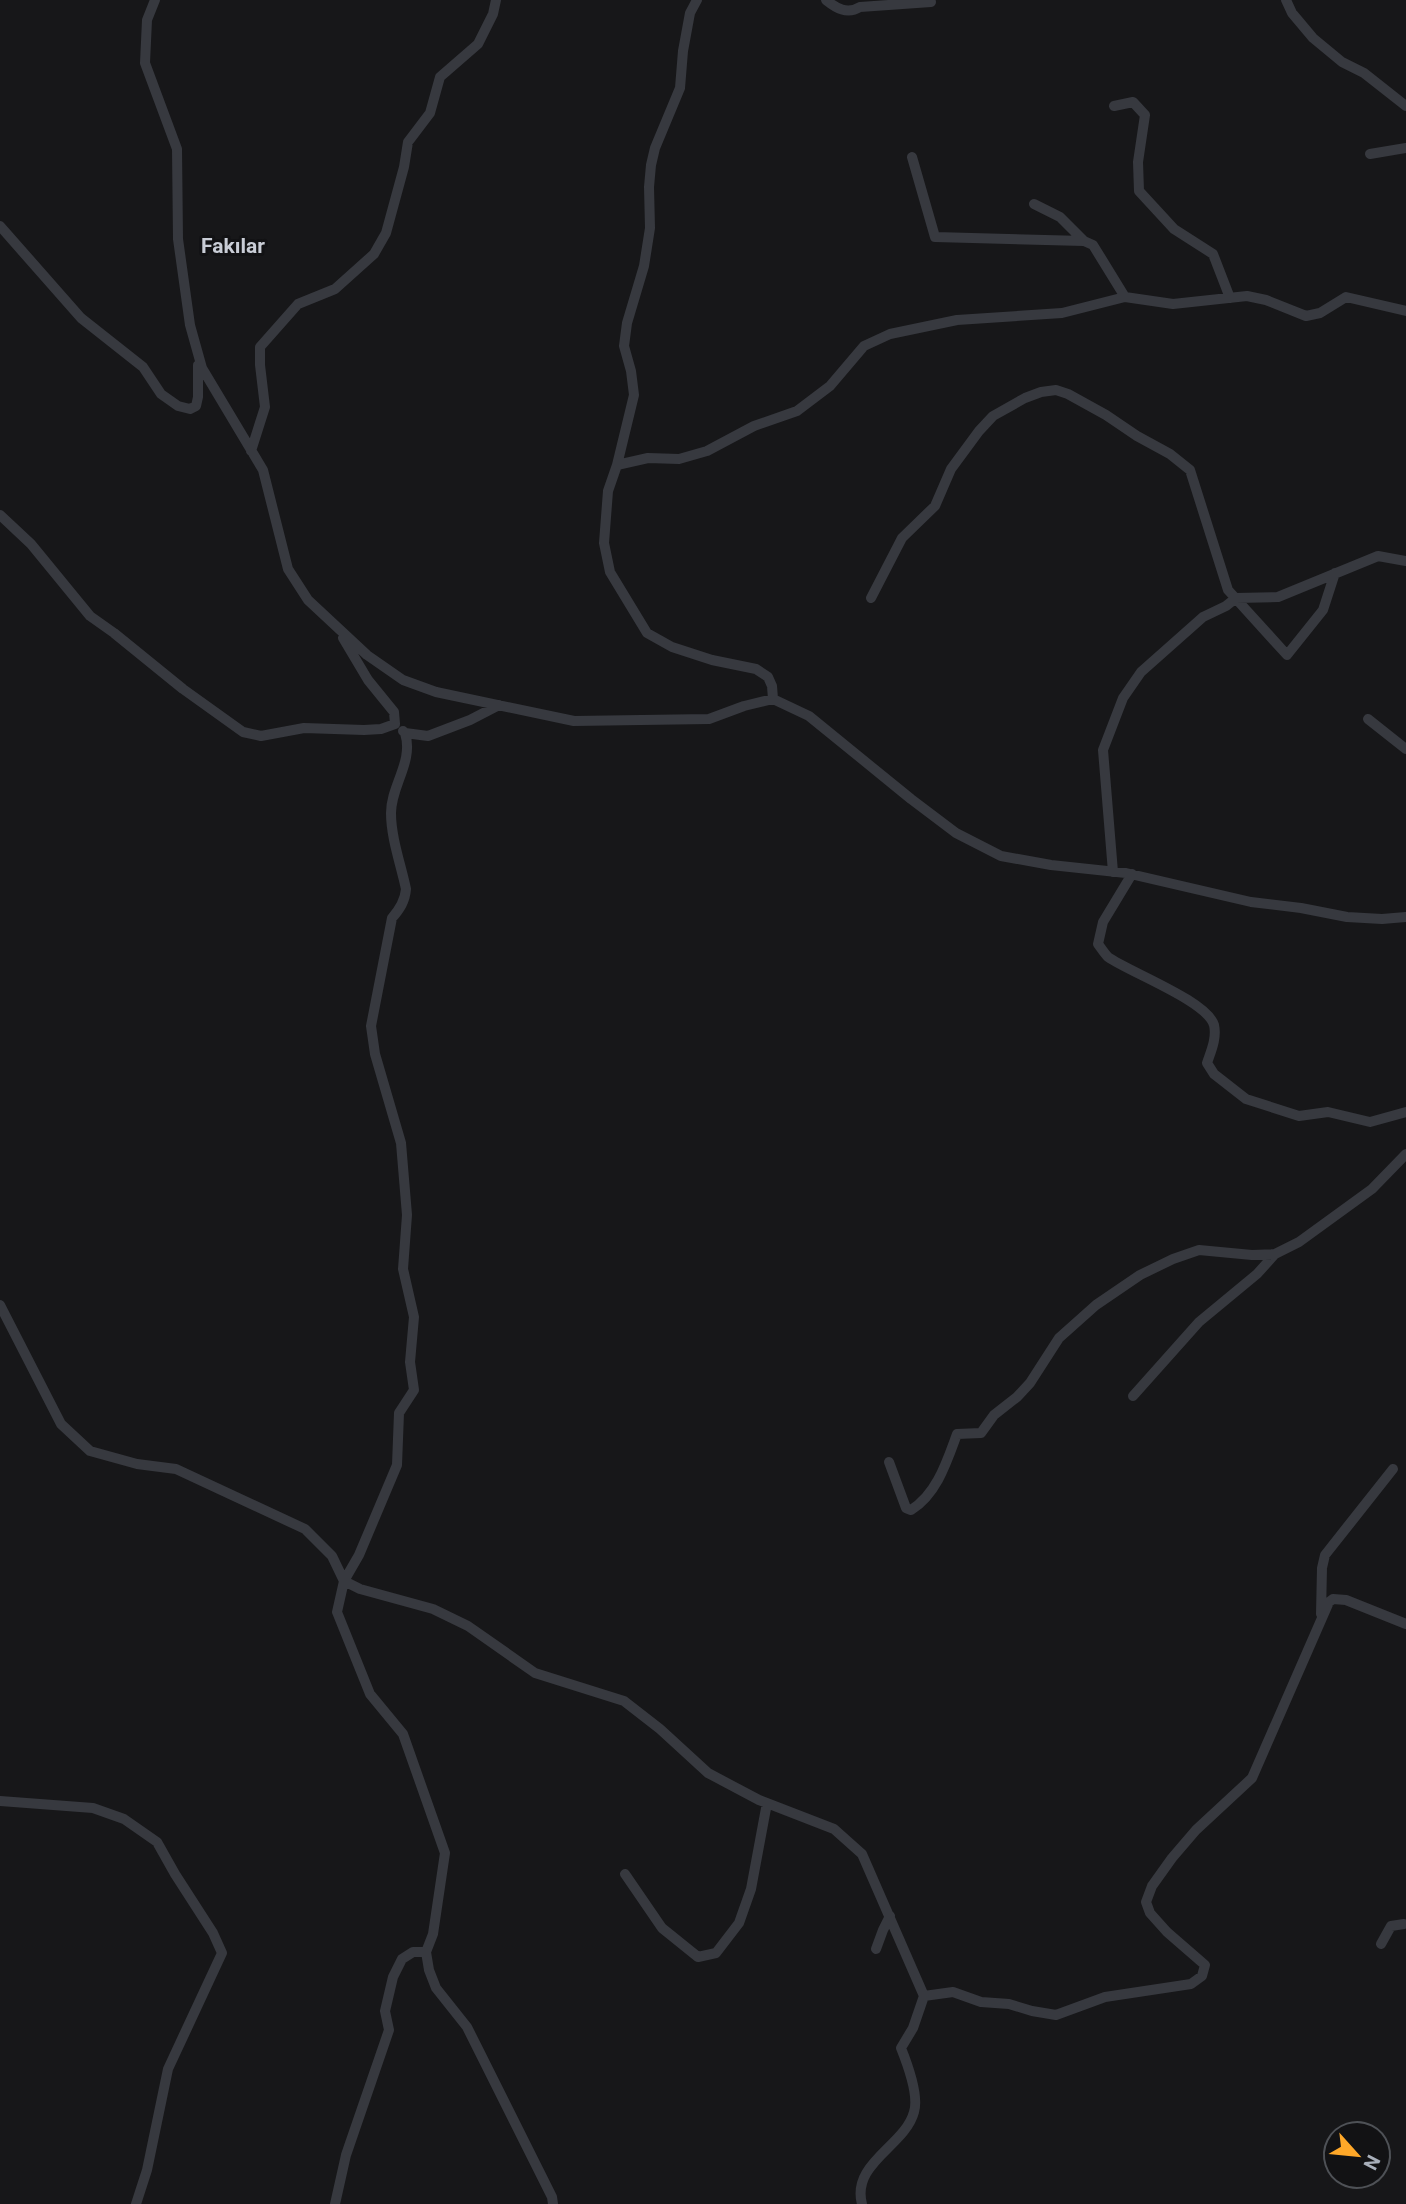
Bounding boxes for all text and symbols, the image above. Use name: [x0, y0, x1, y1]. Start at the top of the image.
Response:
district label: Fakılar: [201, 234, 265, 258]
north arrow: [1322, 2120, 1392, 2190]
text: N: [1358, 2151, 1385, 2174]

